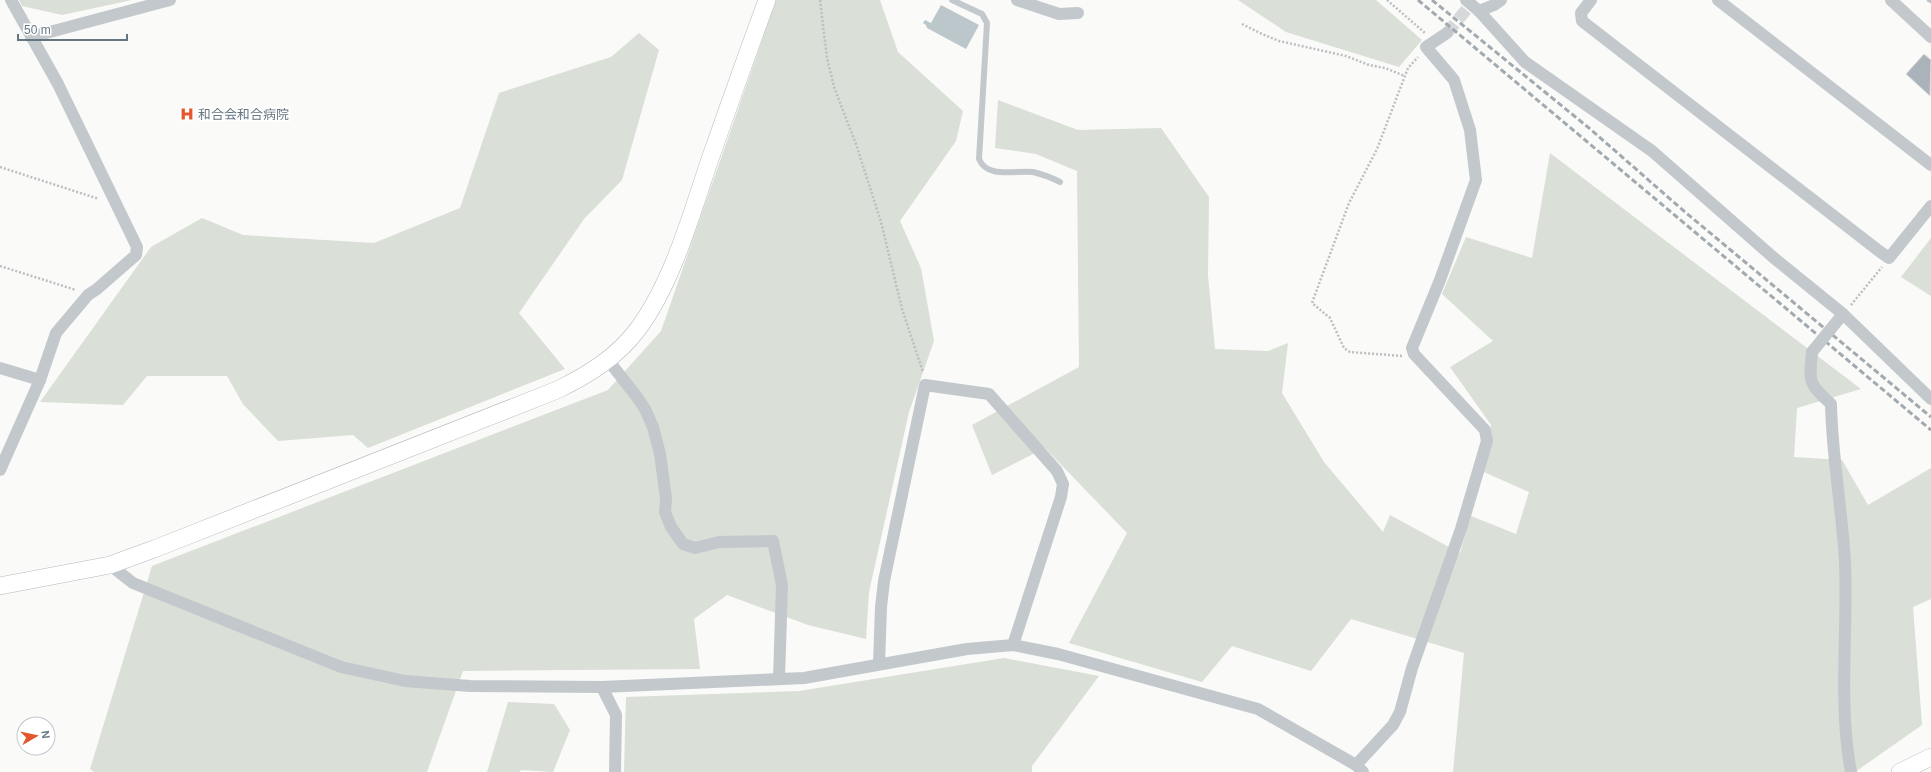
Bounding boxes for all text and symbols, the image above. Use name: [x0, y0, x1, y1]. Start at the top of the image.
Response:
scale bar: [18, 16, 127, 42]
text: 50 m: [24, 23, 51, 37]
hospital icon: 和合会和合病院: [179, 106, 195, 122]
place label: 和合会和合病院: [198, 107, 289, 122]
north arrow: [16, 716, 56, 756]
text: N: [39, 730, 52, 739]

